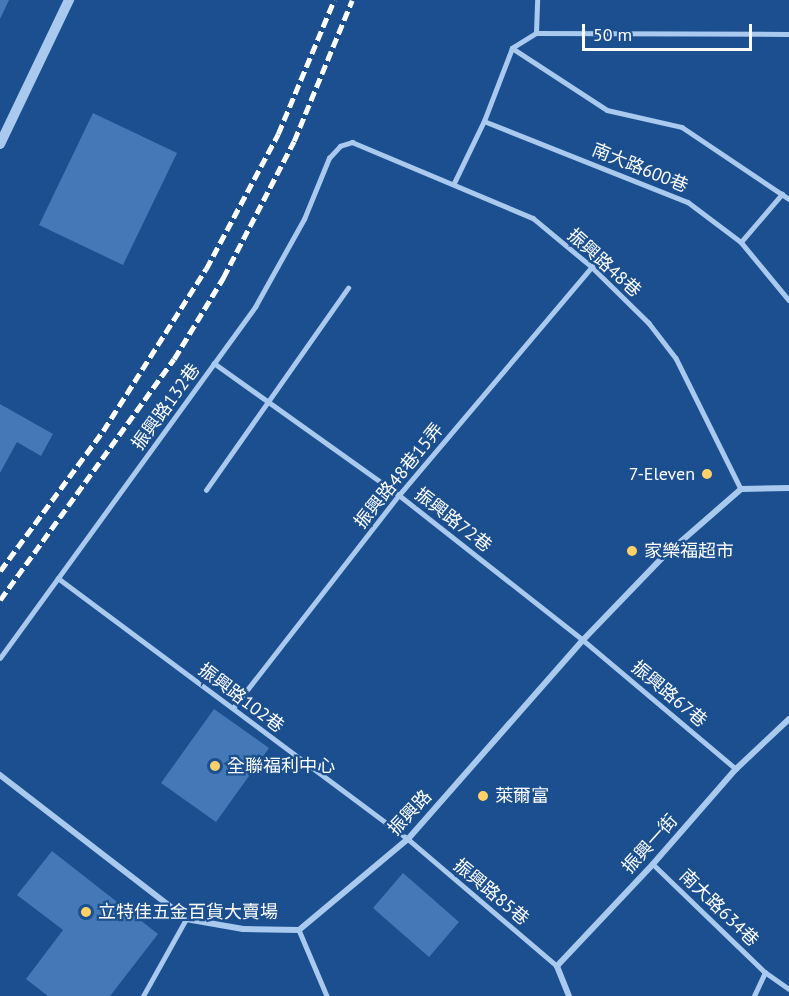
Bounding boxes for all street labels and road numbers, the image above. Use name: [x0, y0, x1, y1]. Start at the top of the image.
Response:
street label: 南大路600巷: [589, 139, 691, 197]
street label: 振興路48巷: [563, 224, 645, 302]
street label: 振興路132巷: [127, 360, 205, 454]
street label: 振興路48巷15弄: [350, 419, 448, 533]
street label: 振興路72巷: [410, 483, 496, 557]
street label: 振興路67巷: [627, 656, 711, 732]
street label: 振興路102巷: [194, 659, 288, 737]
street label: 振興路: [384, 786, 436, 840]
street label: 振興一街: [618, 810, 682, 878]
street label: 振興路85巷: [449, 854, 533, 930]
street label: 南大路634巷: [675, 865, 763, 951]

